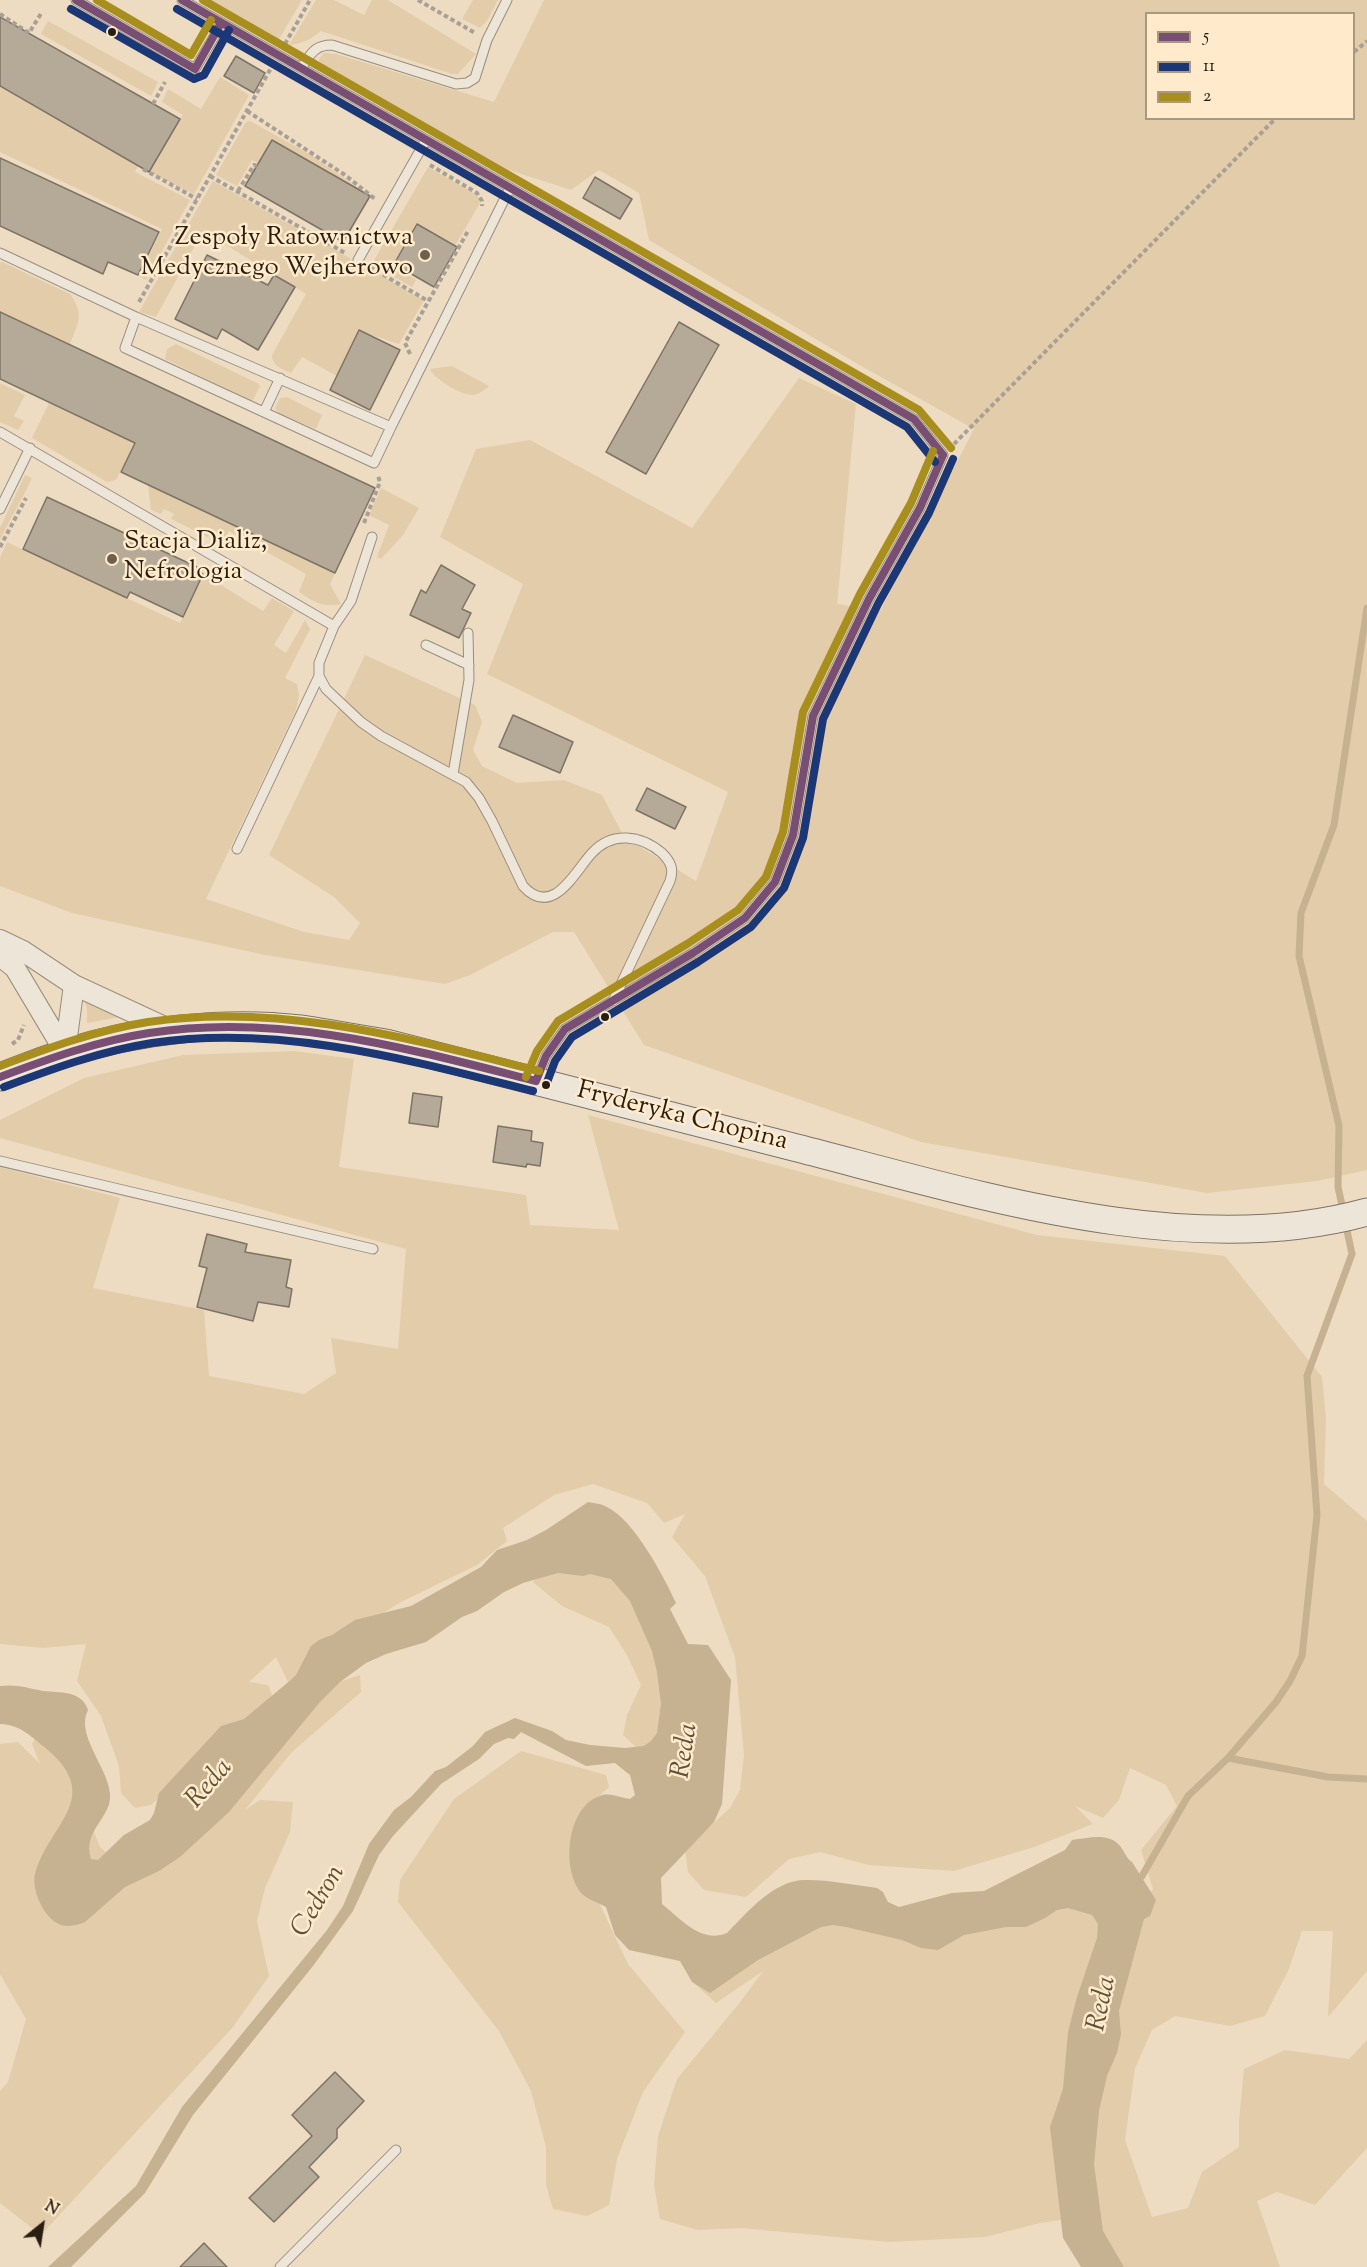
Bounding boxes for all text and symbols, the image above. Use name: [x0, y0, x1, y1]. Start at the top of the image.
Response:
legend: [1145, 12, 1355, 120]
text: 5: [1203, 24, 1209, 50]
unlabelled marker: [106, 26, 118, 38]
text: 11: [1203, 54, 1215, 80]
text: 2: [1203, 84, 1211, 110]
place label: Zespoły Ratownictwa Medycznego Wejherowo: [141, 224, 413, 286]
marker: Zespoły Ratownictwa Medycznego Wejherowo: [418, 248, 432, 262]
place label: Stacja Dializ, Nefrologia: [124, 528, 267, 590]
marker: Stacja Dializ, Nefrologia: [105, 552, 119, 566]
unlabelled marker: [599, 1011, 611, 1023]
street label: Fryderyka Chopina: [573, 1077, 791, 1159]
unlabelled marker: [540, 1079, 552, 1091]
water label: Reda: [667, 1721, 707, 1781]
water label: Reda: [181, 1754, 241, 1816]
water label: Cedron: [286, 1860, 354, 1944]
water label: Reda: [1082, 1974, 1126, 2034]
north arrow: [12, 2195, 72, 2255]
text: N: [40, 2196, 63, 2222]

